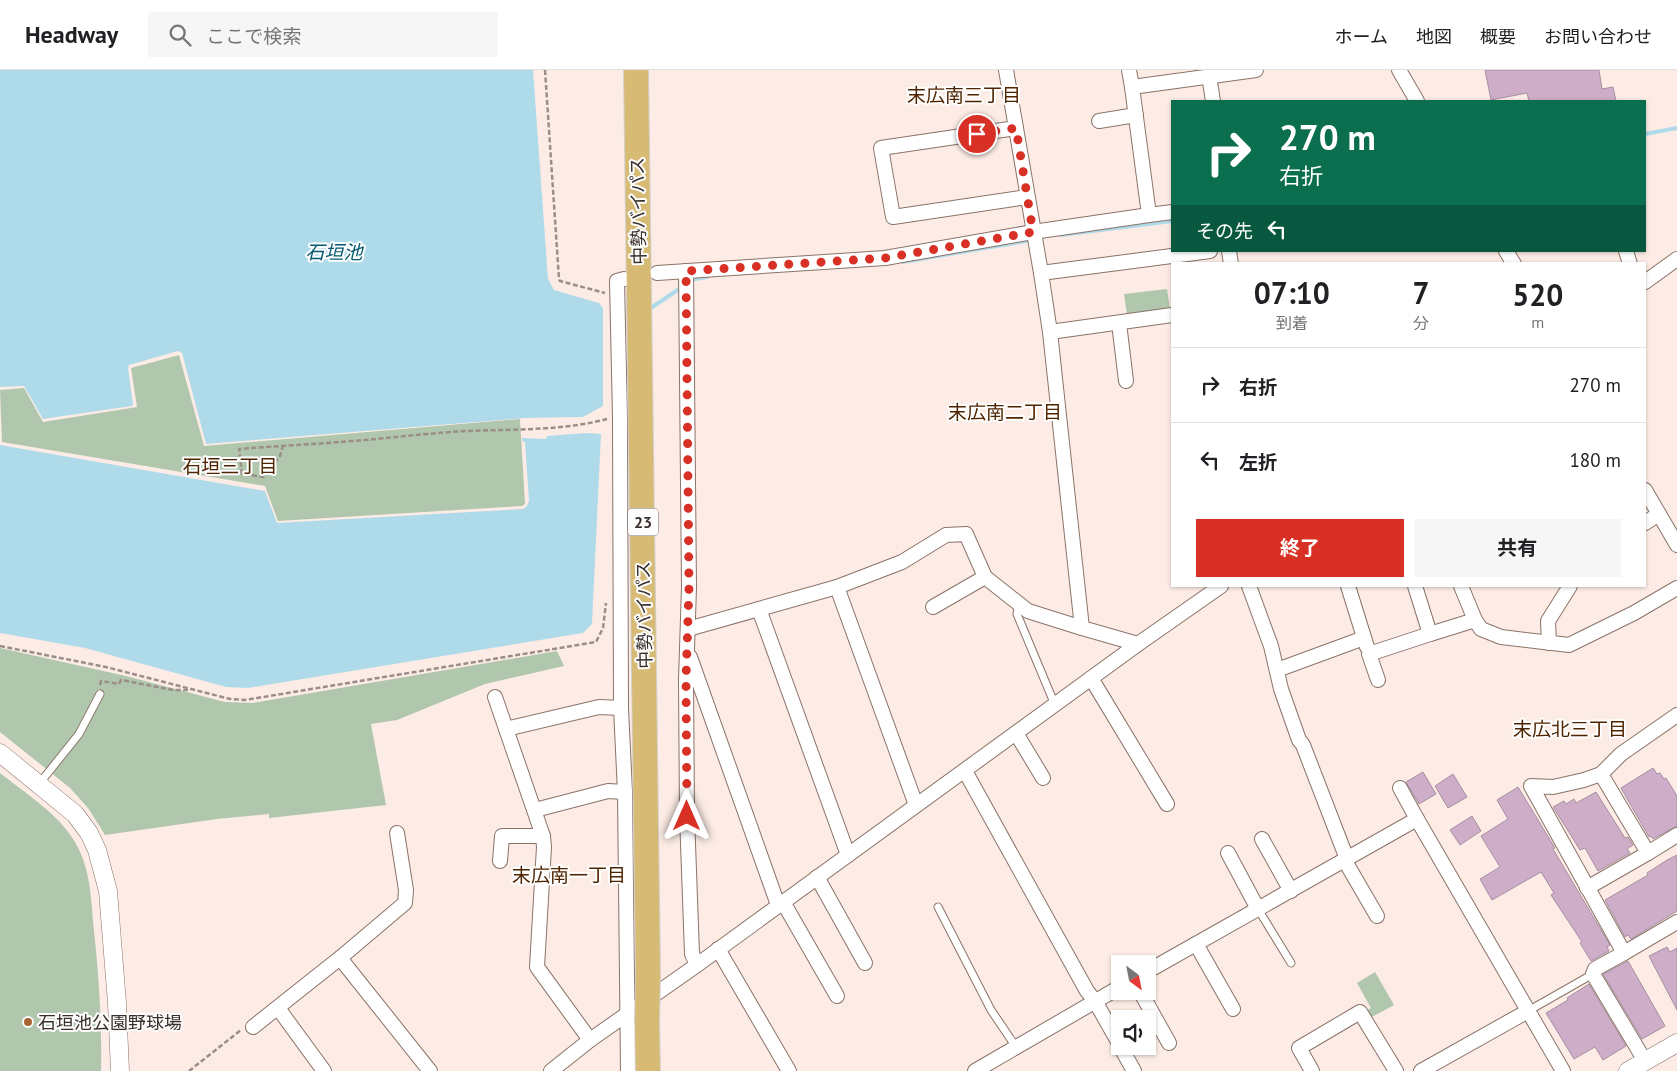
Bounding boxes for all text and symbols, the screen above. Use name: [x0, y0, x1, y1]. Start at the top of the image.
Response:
search box: [148, 12, 498, 57]
text: Headway: [25, 19, 118, 50]
icon: search: [166, 21, 194, 49]
text: ここで検索: [206, 24, 301, 48]
text: ホーム: [1335, 25, 1388, 48]
text: 地図: [1416, 25, 1452, 48]
text: 概要: [1480, 25, 1516, 48]
text: お問い合わせ: [1544, 25, 1652, 48]
district label: 末広南三丁目: [907, 83, 1021, 107]
pin: [956, 113, 998, 155]
text: 270 m: [1279, 114, 1376, 160]
icon: arrive: [963, 120, 991, 148]
icon: right: [1196, 120, 1261, 185]
street label: 中勢バイパス: [626, 157, 650, 265]
text: 右折: [1279, 162, 1323, 190]
icon: left: [1263, 215, 1291, 243]
text: その先: [1196, 219, 1253, 243]
water label: 石垣池: [305, 240, 364, 264]
text: 07:10: [1254, 273, 1330, 312]
text: 7: [1413, 273, 1430, 312]
text: 520: [1512, 275, 1563, 314]
text: m: [1531, 312, 1544, 332]
text: 到着: [1276, 313, 1308, 333]
text: 分: [1413, 313, 1429, 333]
icon: right: [1196, 371, 1224, 399]
text: 270 m: [1569, 373, 1621, 397]
text: 右折: [1239, 375, 1277, 399]
district label: 末広南二丁目: [948, 400, 1062, 424]
icon: left: [1196, 446, 1224, 474]
text: 180 m: [1569, 448, 1621, 472]
text: 左折: [1239, 450, 1277, 474]
district label: 石垣三丁目: [182, 454, 278, 478]
road number: 23: [628, 508, 658, 536]
button: 終了: [1196, 519, 1404, 577]
button: 共有: [1414, 519, 1621, 577]
street label: 中勢バイパス: [632, 561, 656, 669]
district label: 末広北三丁目: [1513, 717, 1627, 741]
position arrow: [660, 789, 712, 841]
district label: 末広南一丁目: [512, 863, 626, 887]
north arrow: [1111, 955, 1156, 1000]
map controls: [1111, 955, 1156, 1055]
button: sound: [1111, 1010, 1156, 1055]
place label: 石垣池公園野球場: [38, 1011, 182, 1034]
marker: 石垣池公園野球場: [22, 1016, 34, 1028]

